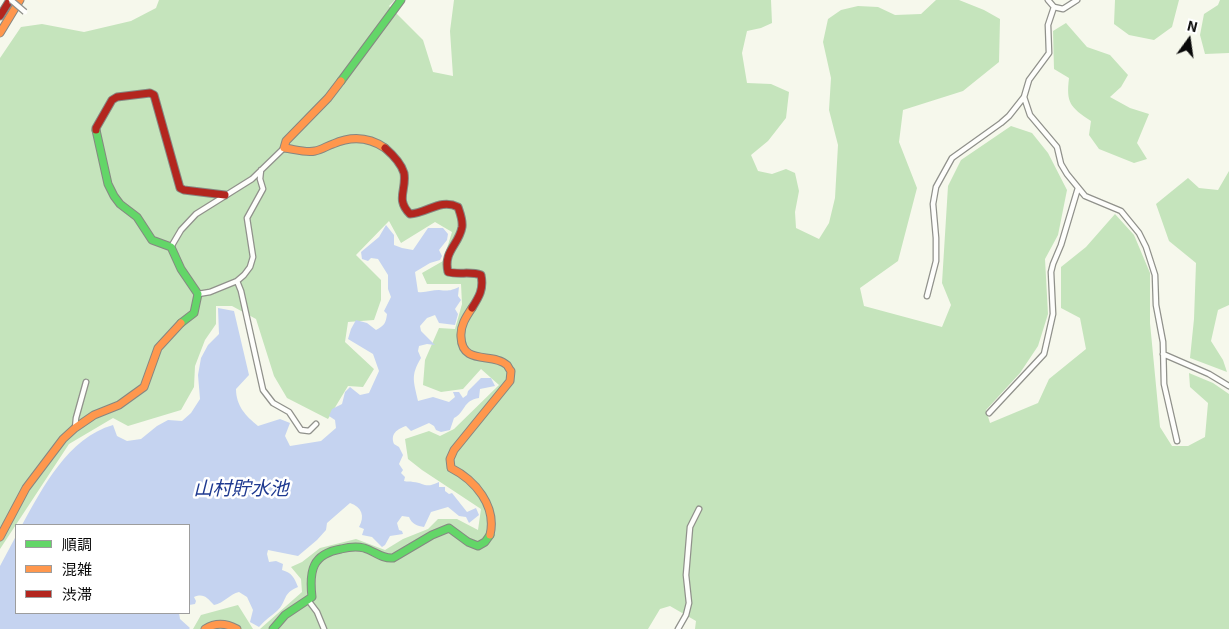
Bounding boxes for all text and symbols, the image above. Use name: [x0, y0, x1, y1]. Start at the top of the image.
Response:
text: N: [1185, 14, 1200, 36]
north arrow: [1164, 15, 1214, 65]
water label: 山村貯水池: [194, 477, 288, 499]
legend: [15, 524, 190, 614]
text: 順調: [62, 533, 92, 554]
text: 混雑: [62, 558, 92, 579]
text: 渋滞: [62, 583, 92, 604]

